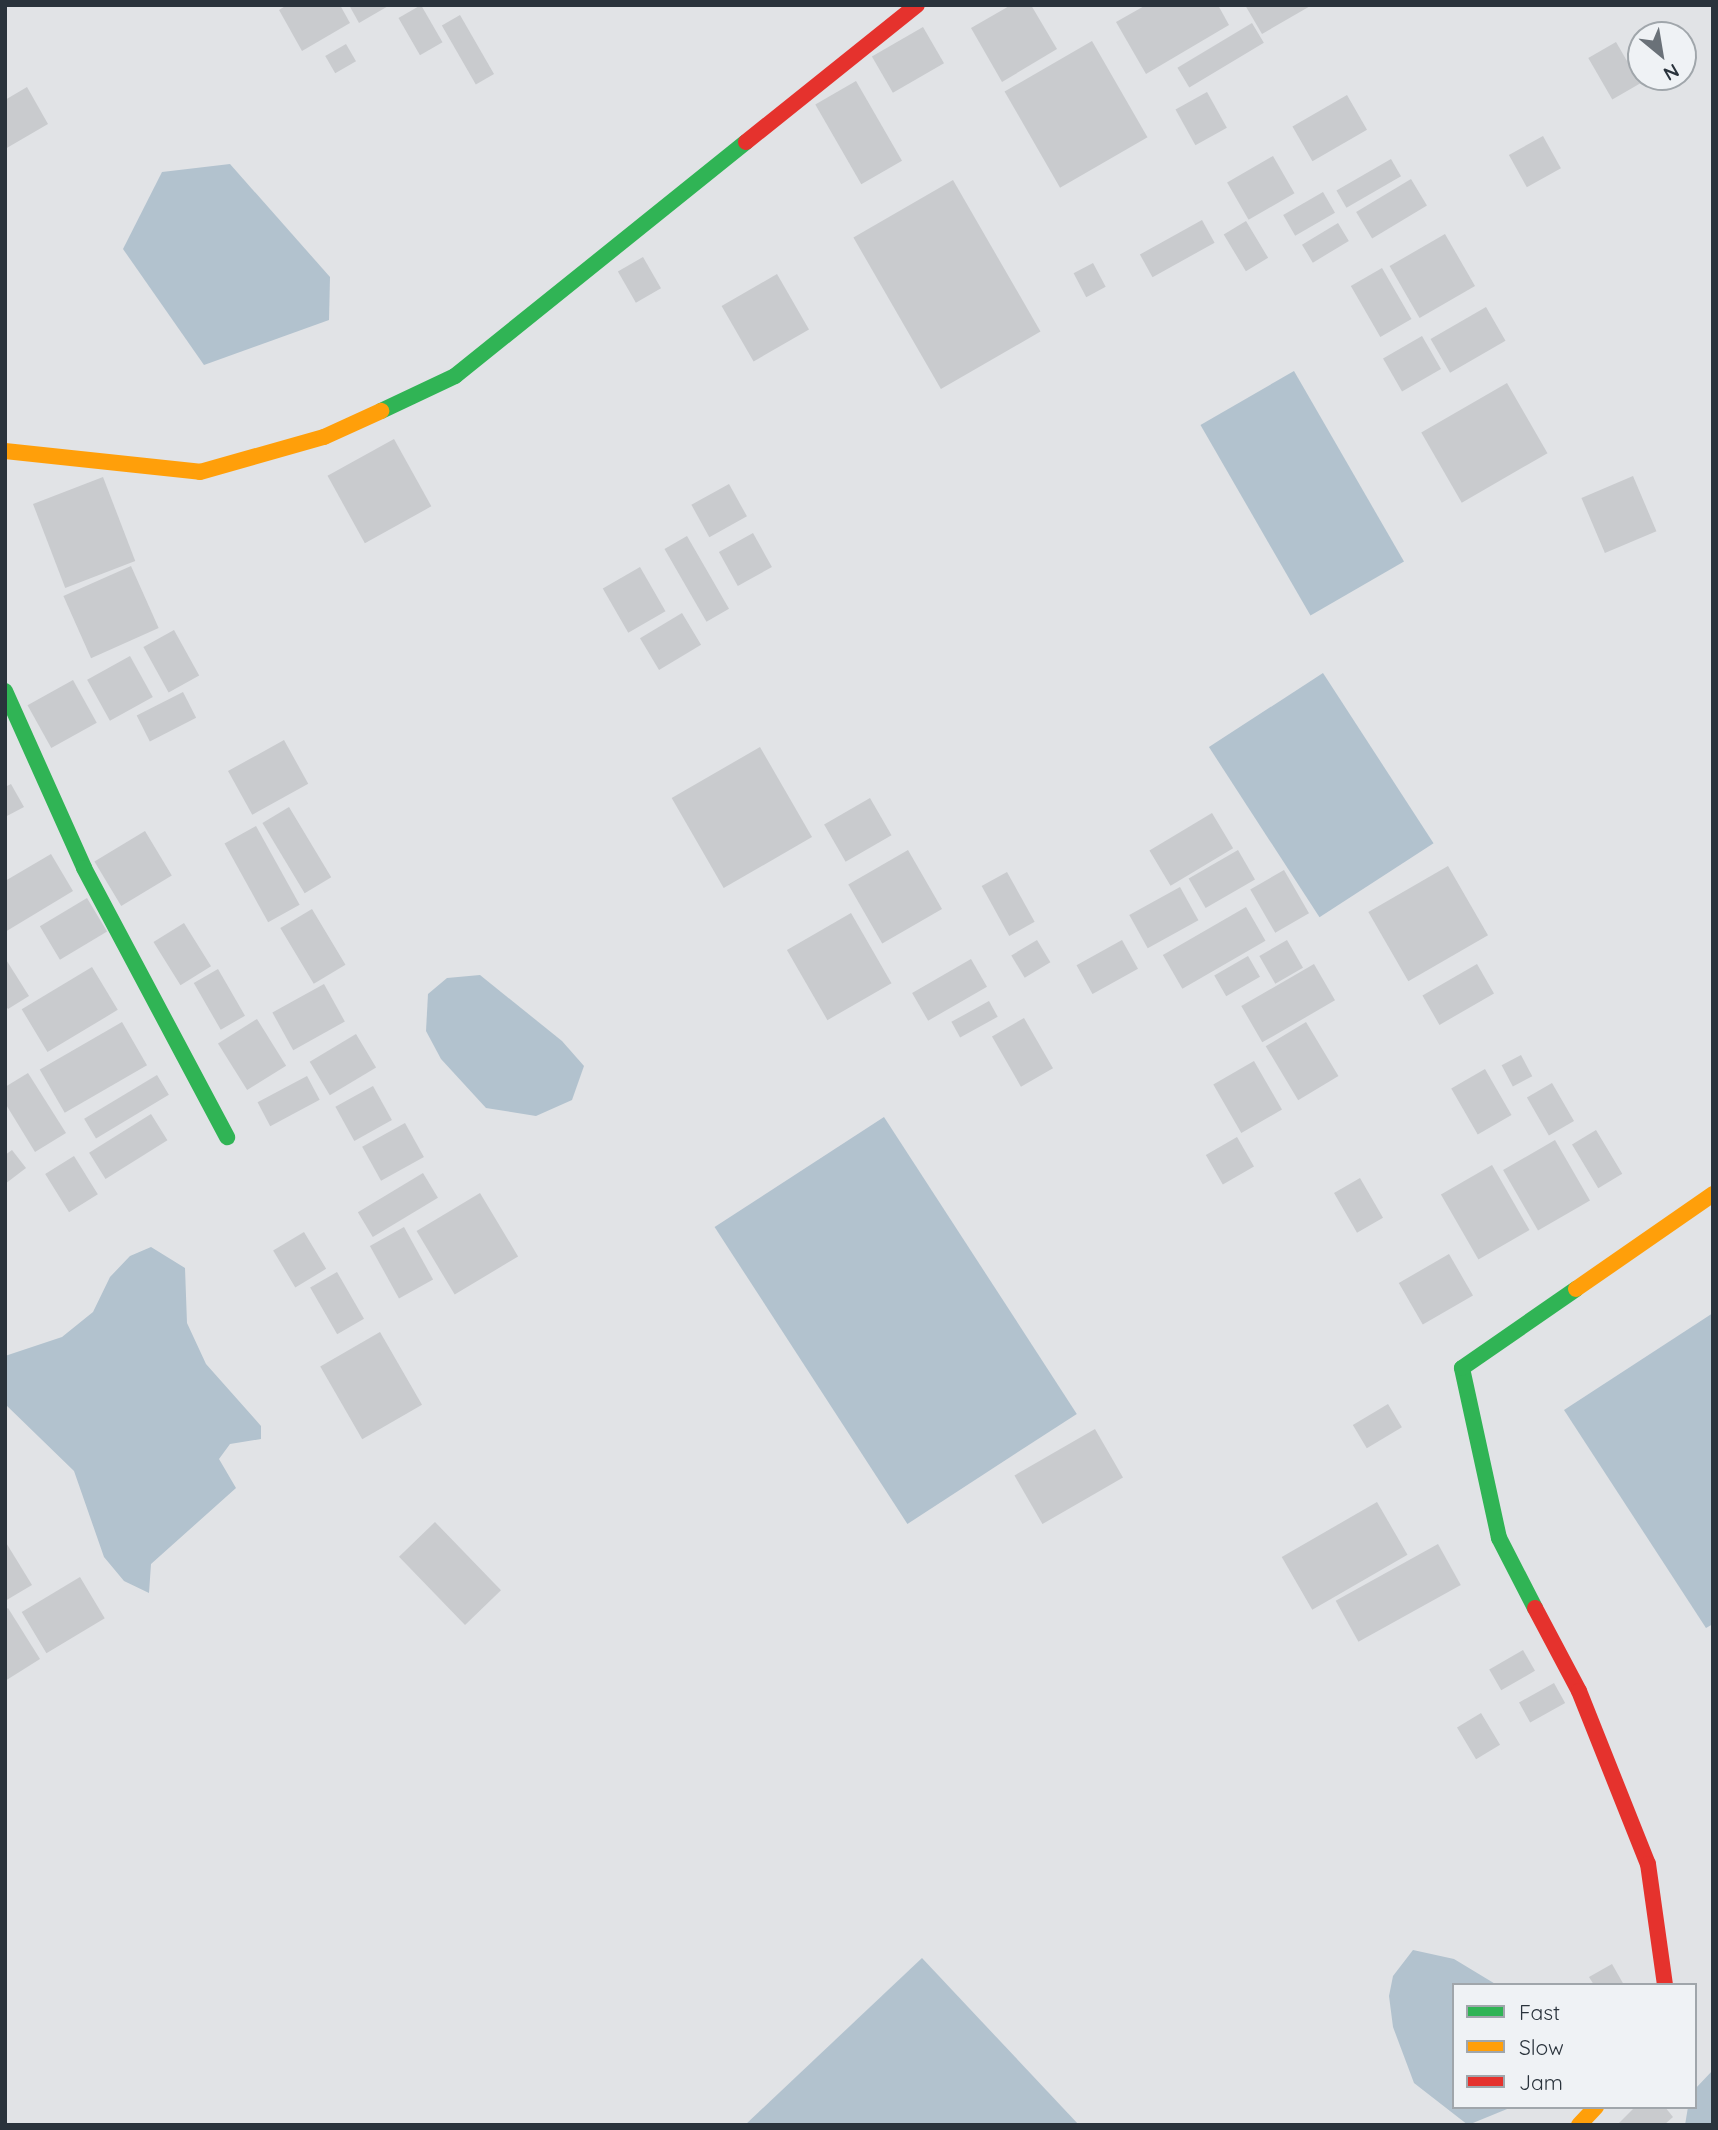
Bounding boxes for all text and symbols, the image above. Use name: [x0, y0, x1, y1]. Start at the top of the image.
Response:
north arrow: [1627, 21, 1697, 91]
text: N: [1659, 59, 1684, 86]
legend: [1452, 1983, 1697, 2109]
text: Fast: [1519, 1999, 1560, 2025]
text: Slow: [1519, 2034, 1564, 2060]
text: Jam: [1519, 2069, 1563, 2095]

